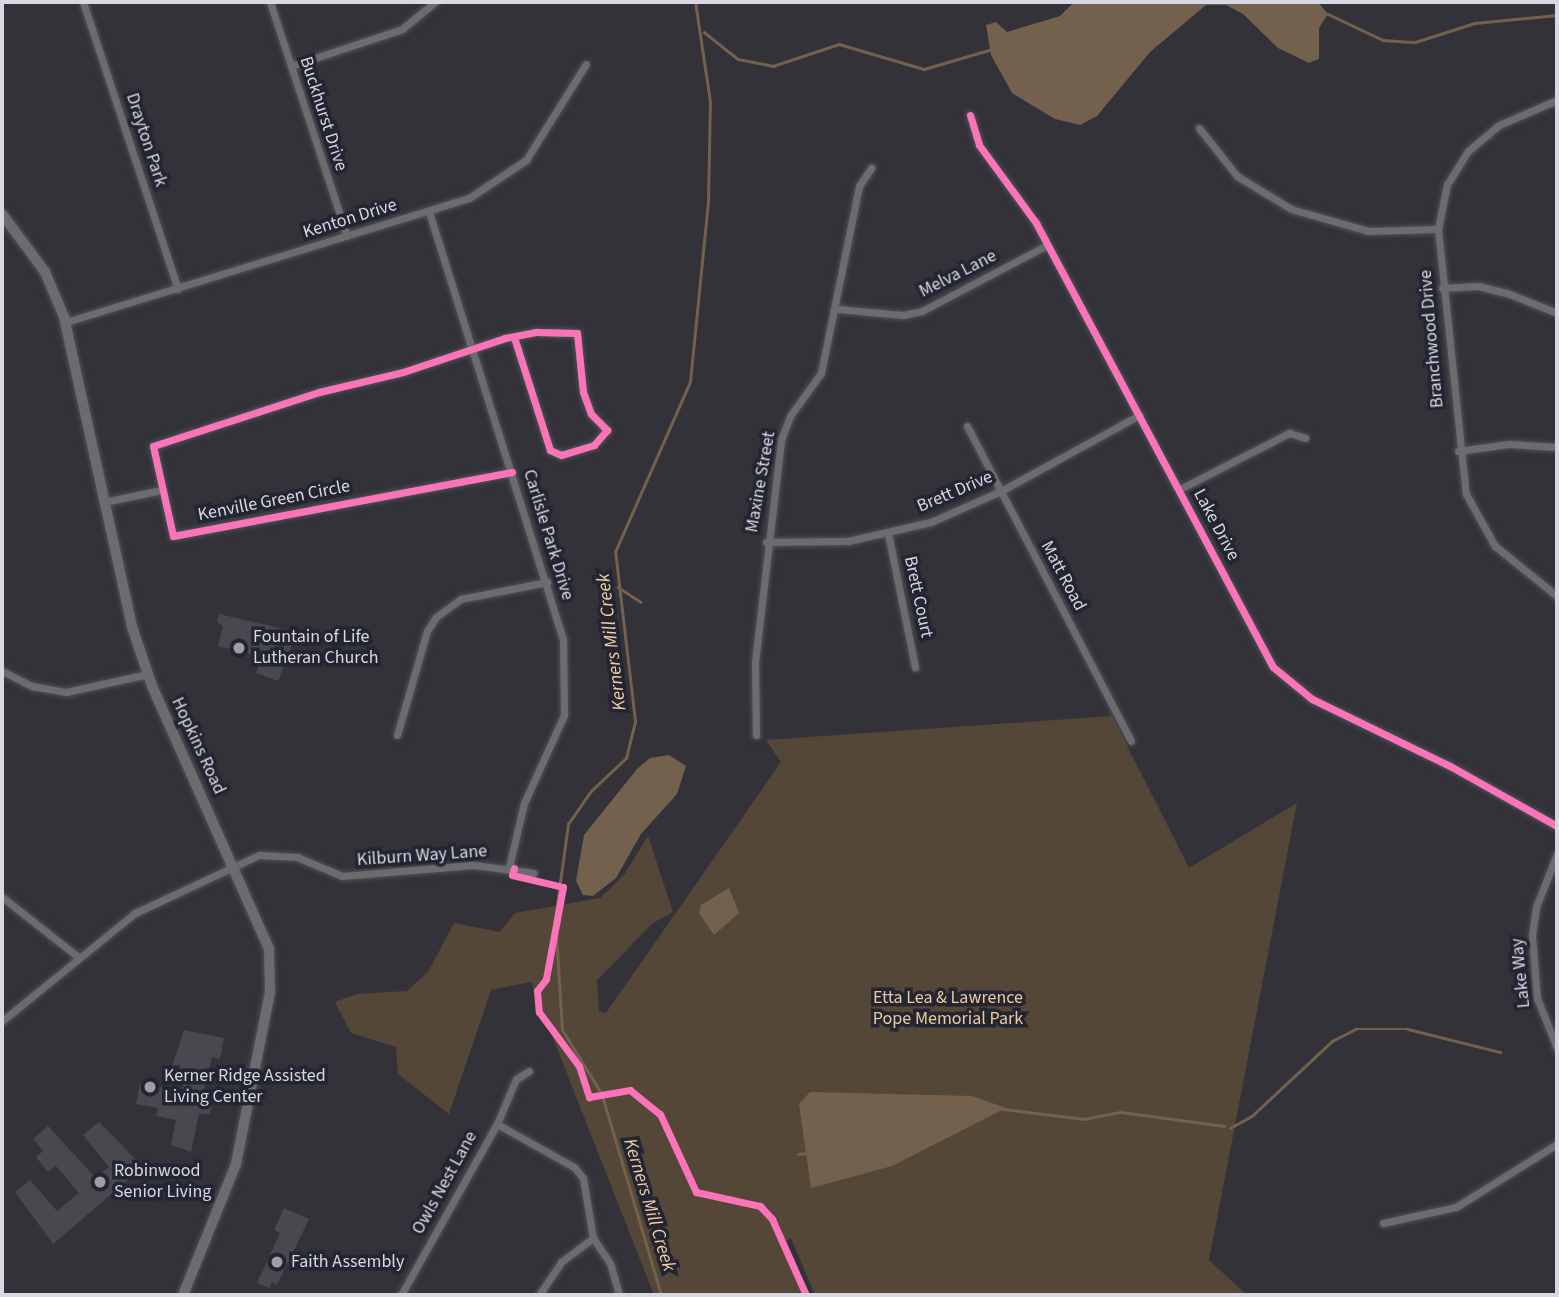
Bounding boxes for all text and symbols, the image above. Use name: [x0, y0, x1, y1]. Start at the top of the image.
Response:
street label: Buckhurst Drive: [294, 54, 352, 174]
street label: Drayton Park: [121, 91, 171, 189]
street label: Kenton Drive: [300, 194, 400, 244]
street label: Melva Lane: [916, 245, 1000, 303]
street label: Branchwood Drive: [1415, 269, 1449, 409]
street label: Maxine Street: [742, 430, 780, 534]
street label: Brett Drive: [914, 466, 996, 518]
street label: Carlisle Park Drive: [518, 467, 578, 603]
street label: Kenville Green Circle: [196, 476, 352, 526]
street label: Lake Drive: [1188, 486, 1244, 564]
street label: Matt Road: [1036, 537, 1090, 615]
street label: Brett Court: [899, 554, 937, 640]
water label: Kerners Mill Creek: [592, 572, 632, 712]
place label: Fountain of Life Lutheran Church: [253, 627, 378, 670]
marker: Fountain of Life Lutheran Church: [231, 640, 247, 656]
street label: Hopkins Road: [166, 694, 230, 798]
street label: Kilburn Way Lane: [356, 841, 488, 871]
street label: Lake Way: [1507, 937, 1535, 1009]
park label: Etta Lea & Lawrence Pope Memorial Park: [873, 988, 1023, 1030]
place label: Kerner Ridge Assisted Living Center: [164, 1066, 326, 1108]
marker: Kerner Ridge Assisted Living Center: [142, 1079, 158, 1095]
street label: Owls Nest Lane: [408, 1128, 482, 1238]
water label: Kerners Mill Creek: [618, 1136, 680, 1274]
place label: Robinwood Senior Living: [114, 1161, 211, 1204]
marker: Robinwood Senior Living: [92, 1174, 108, 1190]
place label: Faith Assembly: [291, 1251, 404, 1273]
marker: Faith Assembly: [269, 1254, 285, 1270]

